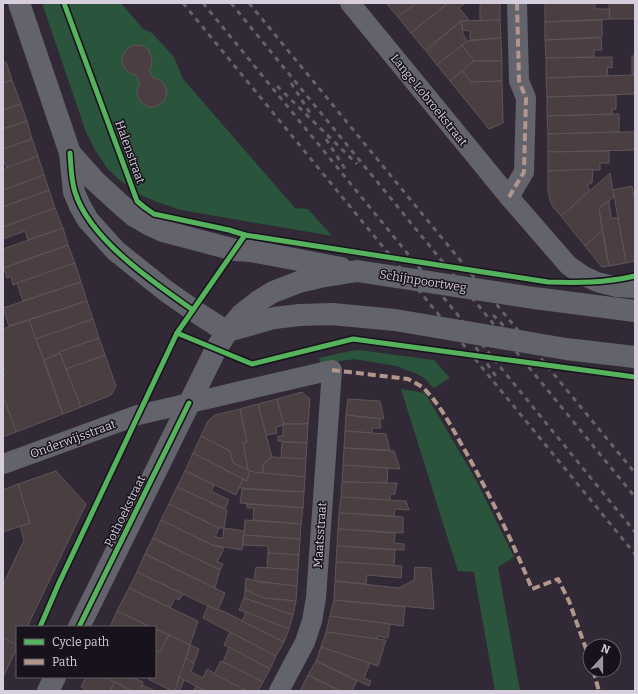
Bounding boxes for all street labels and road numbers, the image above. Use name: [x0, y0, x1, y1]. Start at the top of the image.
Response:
street label: Lange Lobroekstraat: [388, 51, 471, 149]
street label: Halenstraat: [112, 119, 148, 186]
street label: Schijnpoortweg: [378, 267, 468, 295]
street label: Onderwijsstraat: [28, 417, 118, 461]
street label: Pothoekstraat: [102, 472, 149, 549]
street label: Maatsstraat: [311, 501, 329, 568]

